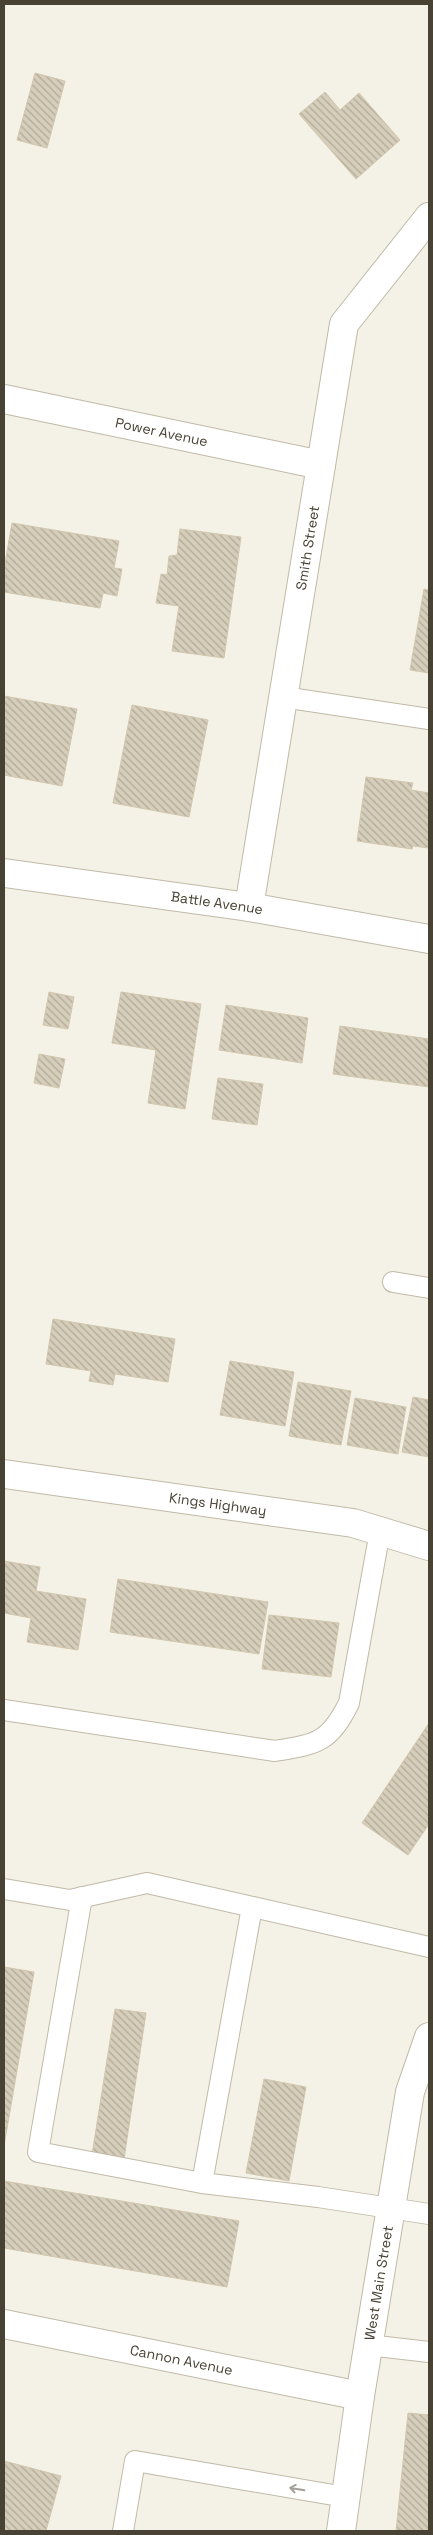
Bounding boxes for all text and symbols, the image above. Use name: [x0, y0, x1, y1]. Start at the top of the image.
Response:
street label: Power Avenue: [114, 413, 210, 450]
street label: Smith Street: [292, 504, 323, 591]
street label: Battle Avenue: [170, 887, 264, 918]
street label: Kings Highway: [168, 1488, 268, 1520]
street label: West Main Street: [360, 2224, 397, 2342]
street label: Cannon Avenue: [128, 2341, 234, 2379]
one-way arrow: [290, 2484, 306, 2494]

